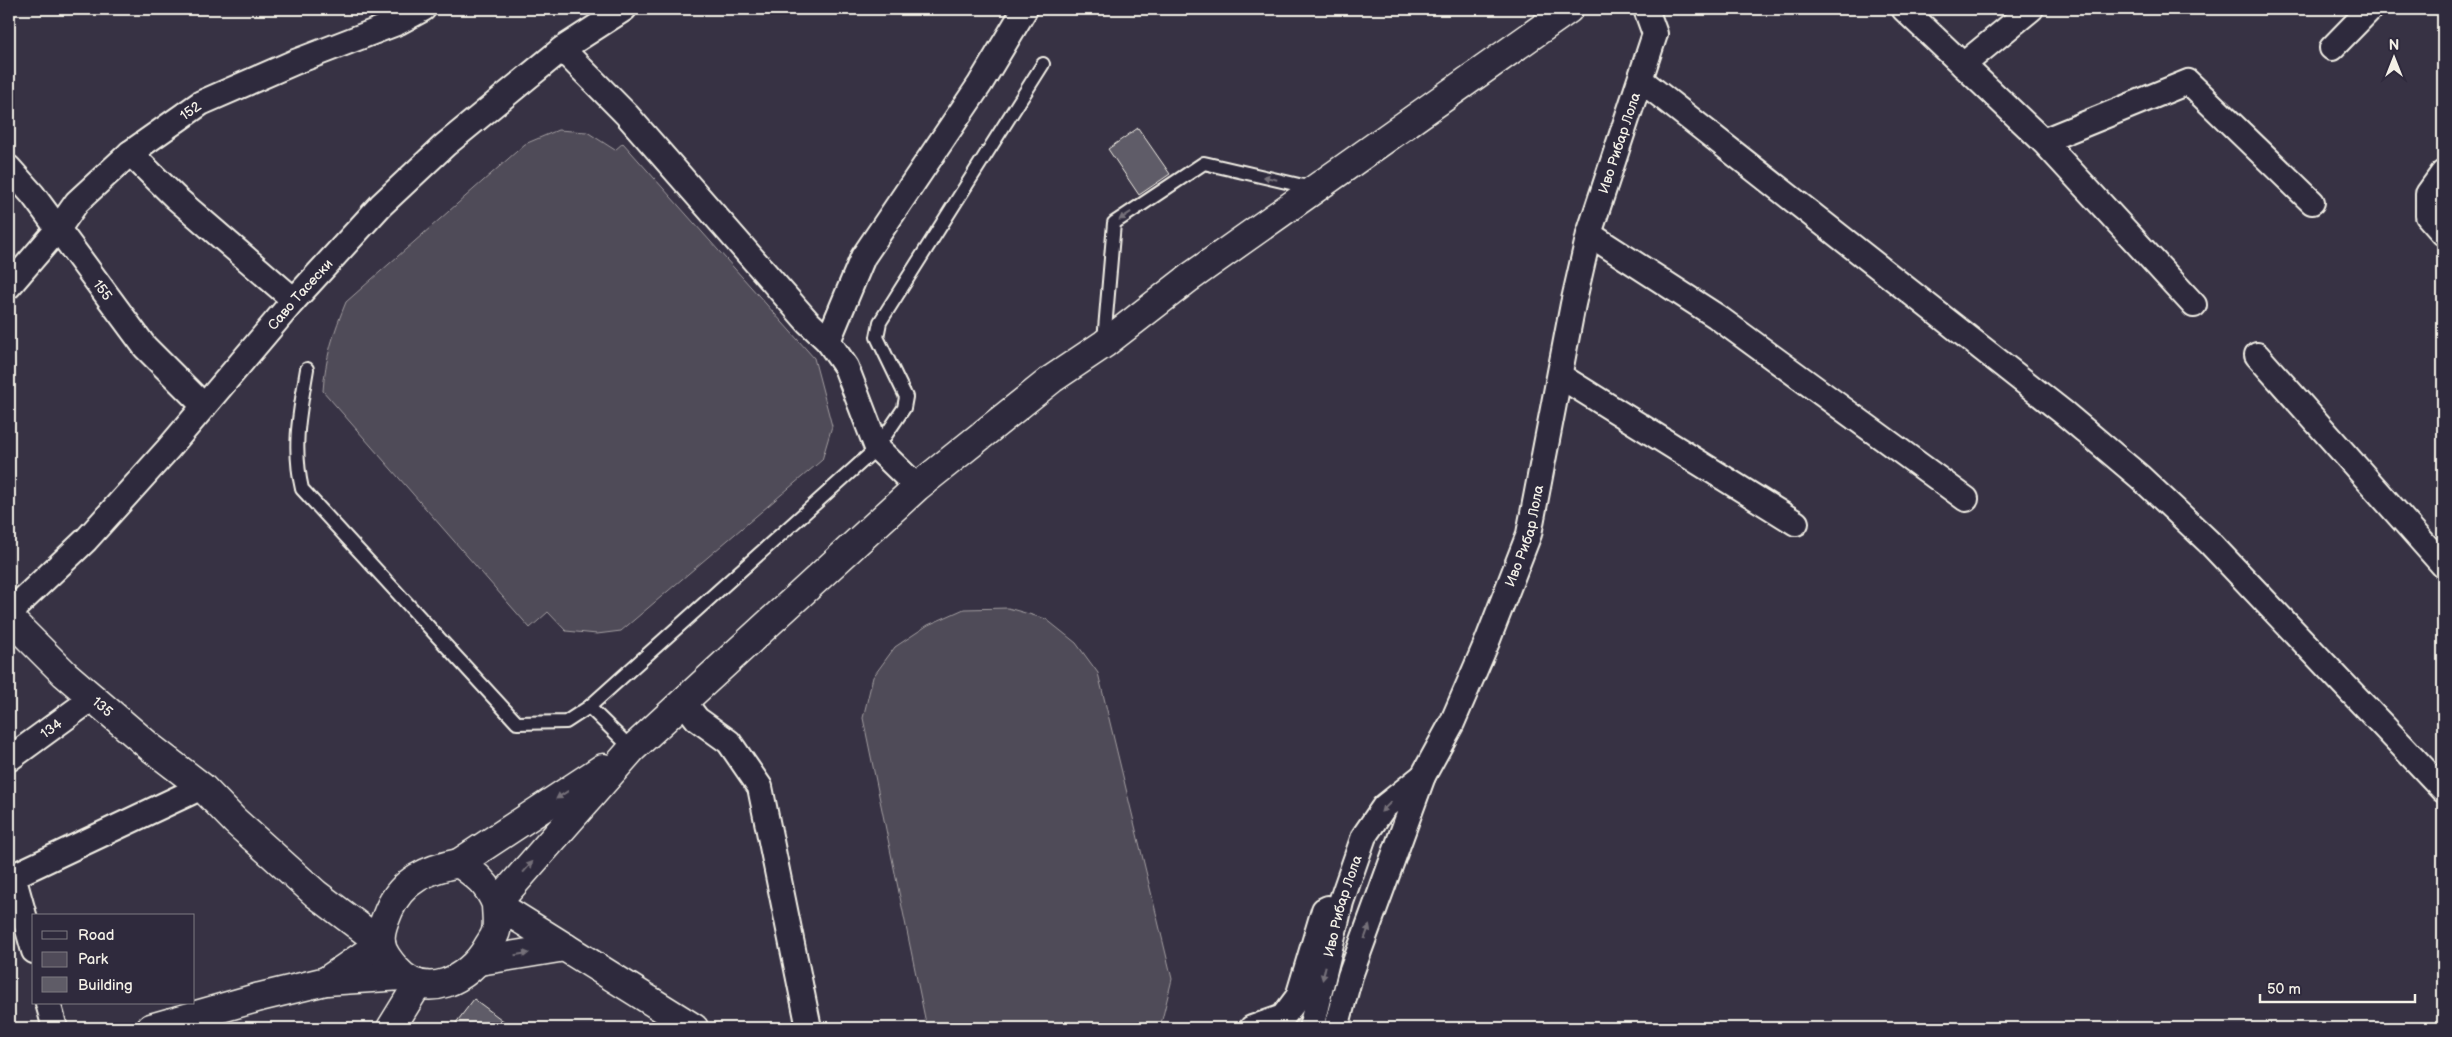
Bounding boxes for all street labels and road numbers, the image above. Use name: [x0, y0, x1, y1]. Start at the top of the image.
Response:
street label: Иво Рибар Лола: [1595, 90, 1644, 196]
street label: 152: [177, 97, 205, 124]
street label: Саво Тасески: [264, 256, 336, 334]
street label: 155: [89, 277, 116, 304]
street label: Иво Рибар Лола: [1501, 483, 1547, 589]
street label: 135: [89, 693, 116, 720]
street label: 134: [37, 715, 66, 742]
street label: Иво Рибар Лола: [1320, 852, 1366, 959]

